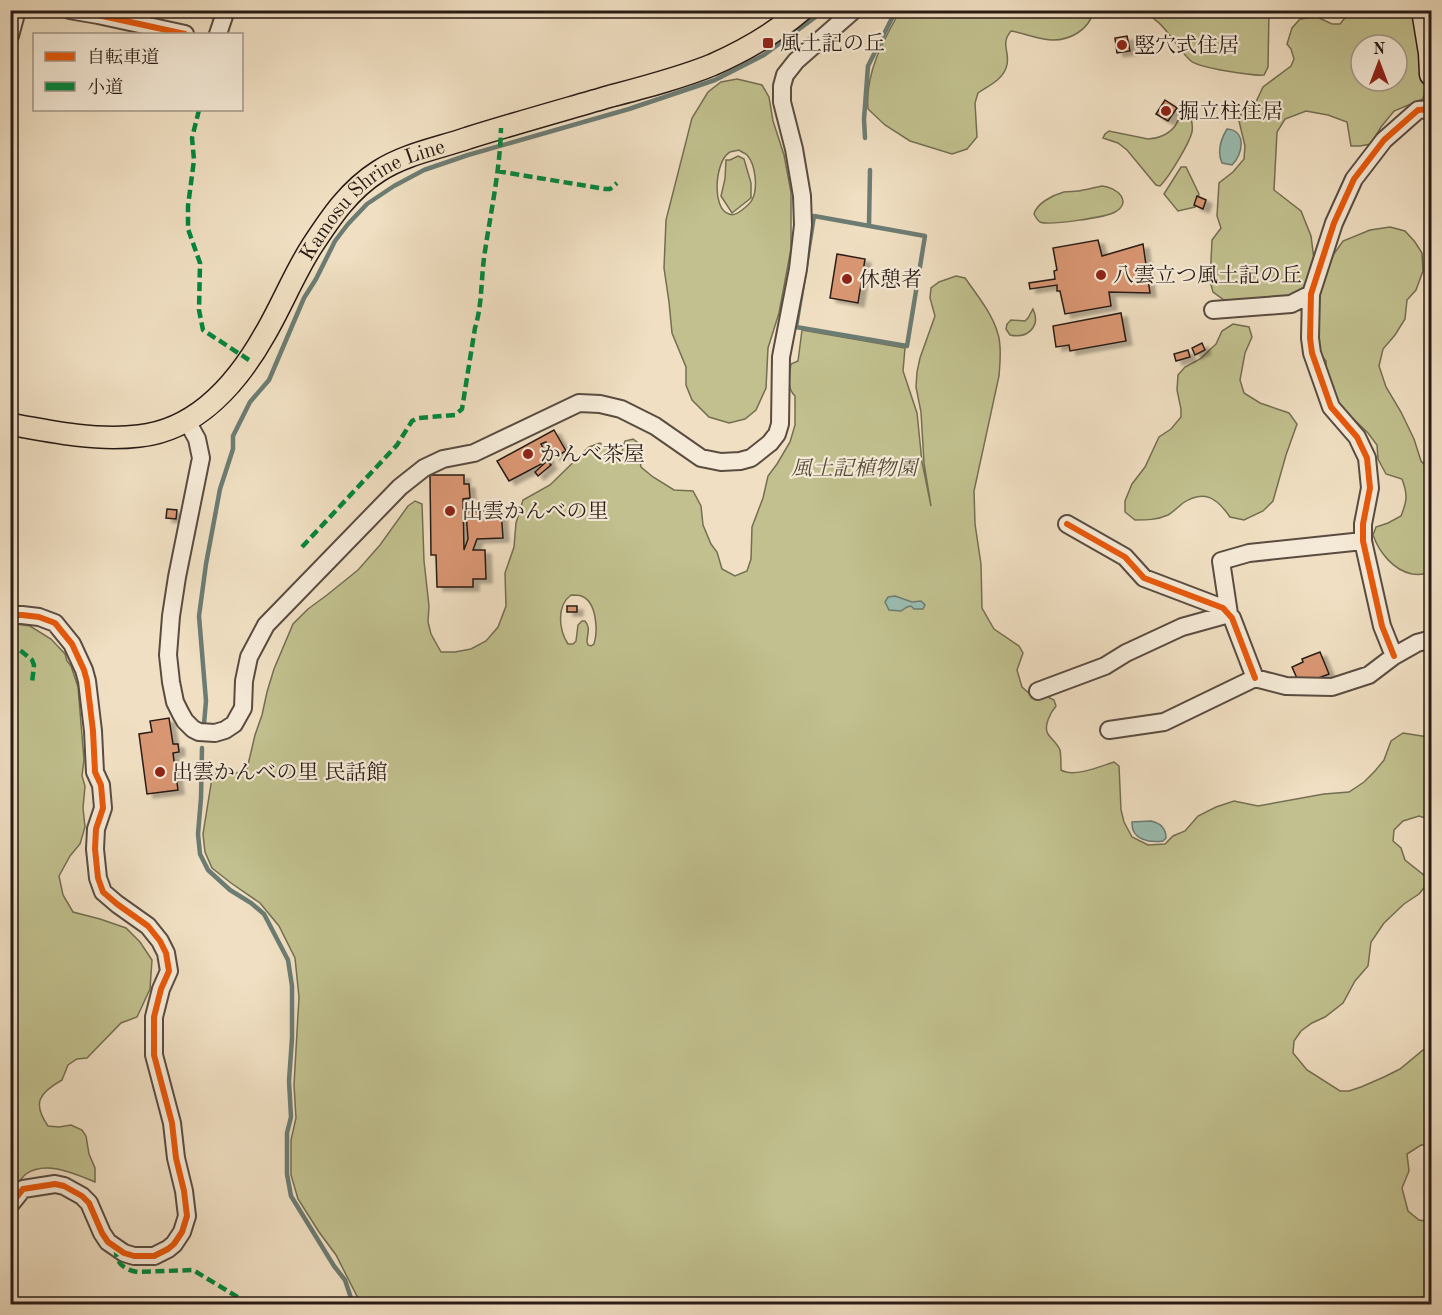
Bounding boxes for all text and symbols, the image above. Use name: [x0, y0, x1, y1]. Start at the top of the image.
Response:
place label: 風土記の丘: [780, 32, 885, 55]
legend: [33, 33, 243, 111]
north arrow: [1349, 33, 1409, 93]
place label: 竪穴式住居: [1134, 34, 1239, 57]
marker: 風土記の丘: [761, 36, 775, 50]
marker: 竪穴式住居: [1115, 38, 1129, 52]
text: N: [1373, 42, 1386, 58]
text: 自転車道: [87, 47, 159, 67]
text: 小道: [87, 77, 123, 97]
place label: 掘立柱住居: [1178, 100, 1283, 123]
marker: 掘立柱住居: [1159, 104, 1173, 118]
street label: Kamosu Shrine Line: [297, 137, 448, 264]
place label: 八雲立つ風土記の丘: [1113, 264, 1302, 287]
place label: 休憩者: [859, 268, 922, 291]
marker: 八雲立つ風土記の丘: [1094, 268, 1108, 282]
marker: 休憩者: [840, 272, 854, 286]
place label: かんべ茶屋: [540, 443, 645, 466]
marker: かんべ茶屋: [521, 447, 535, 461]
park label: 風土記植物園: [791, 457, 920, 480]
place label: 出雲かんべの里: [462, 500, 609, 523]
marker: 出雲かんべの里: [443, 504, 457, 518]
place label: 出雲かんべの里 民話館: [172, 761, 387, 784]
marker: 出雲かんべの里 民話館: [153, 765, 167, 779]

